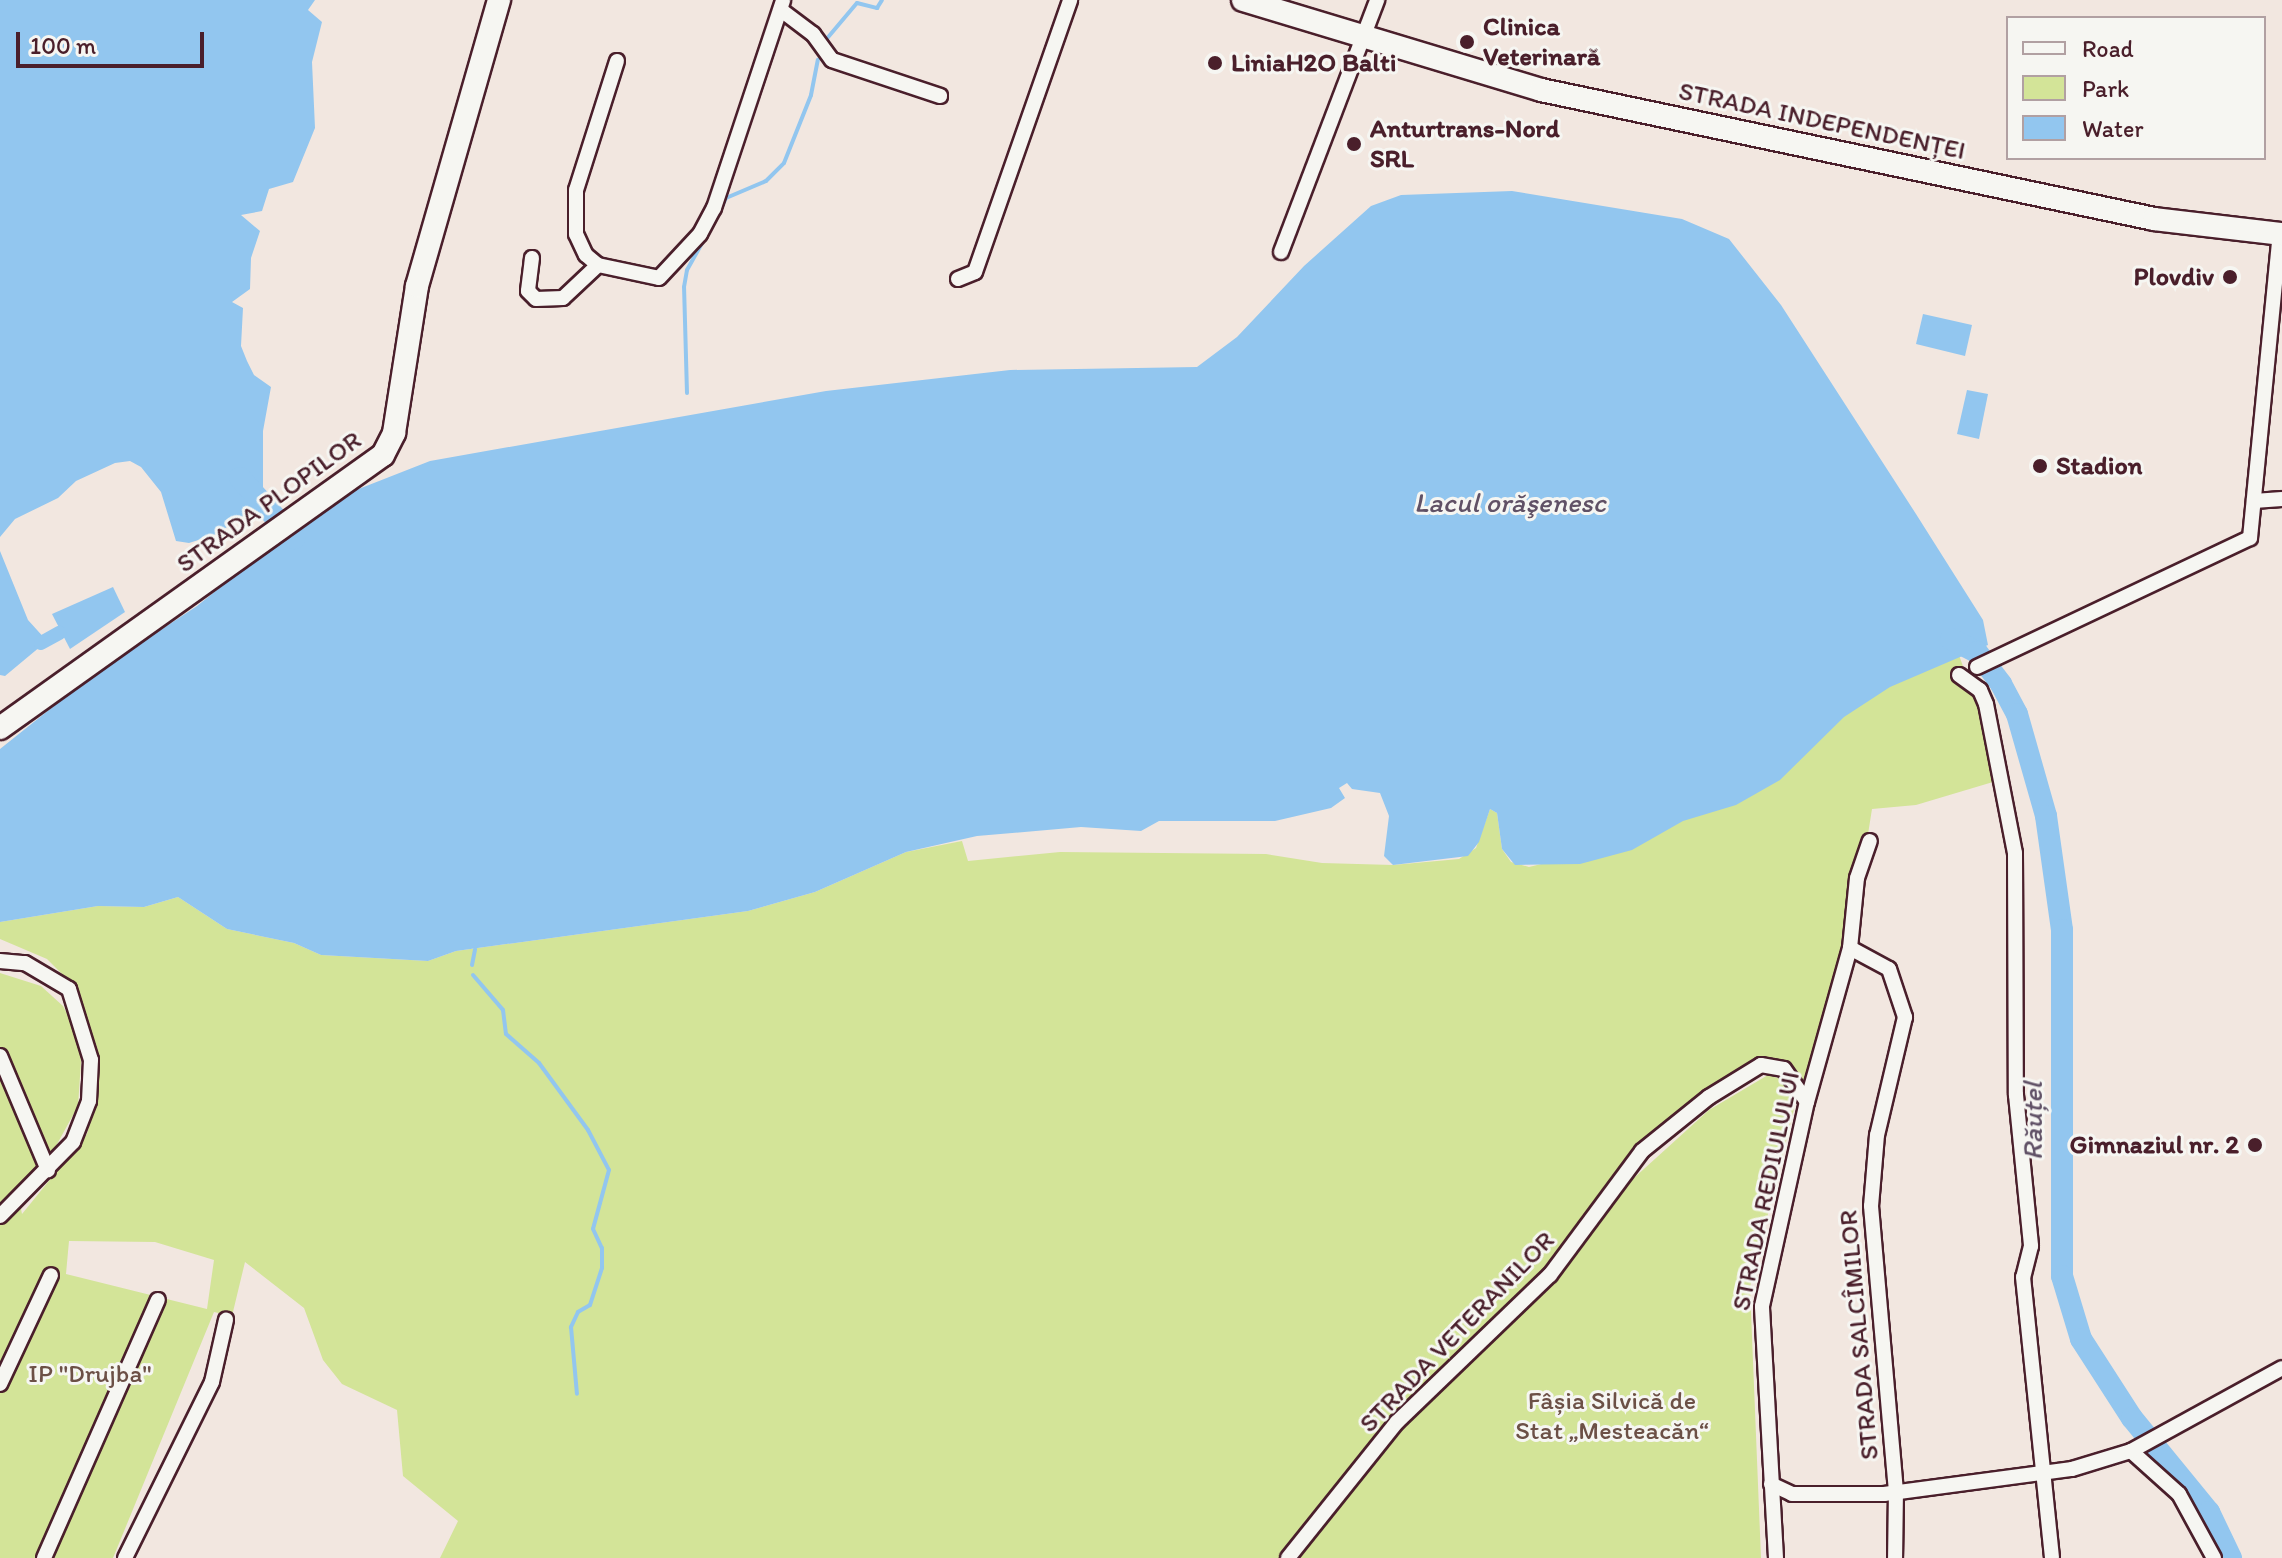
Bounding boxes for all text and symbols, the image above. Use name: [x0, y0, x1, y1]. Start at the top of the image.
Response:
place label: Clinica Veterinară: [1483, 11, 1600, 72]
scale bar: [20, 16, 208, 66]
legend: [2006, 16, 2266, 160]
text: 100 m: [30, 31, 96, 60]
marker: Clinica Veterinară: [1458, 33, 1476, 51]
text: Road: [2082, 34, 2134, 63]
place label: LiniaH2O Balti: [1231, 47, 1396, 79]
marker: LiniaH2O Balti: [1206, 54, 1224, 72]
text: Park: [2082, 74, 2129, 103]
street label: STRADA INDEPENDENȚEI: [1675, 75, 1969, 167]
place label: Anturtrans-Nord SRL: [1370, 113, 1560, 174]
text: Water: [2082, 114, 2144, 143]
marker: Anturtrans-Nord SRL: [1345, 135, 1363, 153]
place label: Plovdiv: [2134, 261, 2214, 293]
marker: Plovdiv: [2221, 268, 2239, 286]
street label: STRADA PLOPILOR: [171, 425, 367, 579]
place label: Stadion: [2056, 450, 2142, 482]
marker: Stadion: [2031, 457, 2049, 475]
water label: Lacul orăşenesc: [1414, 485, 1606, 519]
street label: STRADA REDIULULUI: [1726, 1069, 1806, 1313]
water label: Răuțel: [2015, 1082, 2049, 1160]
place label: Gimnaziul nr. 2: [2069, 1129, 2239, 1161]
marker: Gimnaziul nr. 2: [2246, 1136, 2264, 1154]
street label: STRADA SALCÎMILOR: [1833, 1210, 1885, 1460]
street label: STRADA VETERANILOR: [1353, 1225, 1561, 1439]
park label: IP "Drujba": [28, 1358, 152, 1390]
park label: Fâșia Silvică de Stat „Mesteacăn“: [1516, 1385, 1708, 1446]

